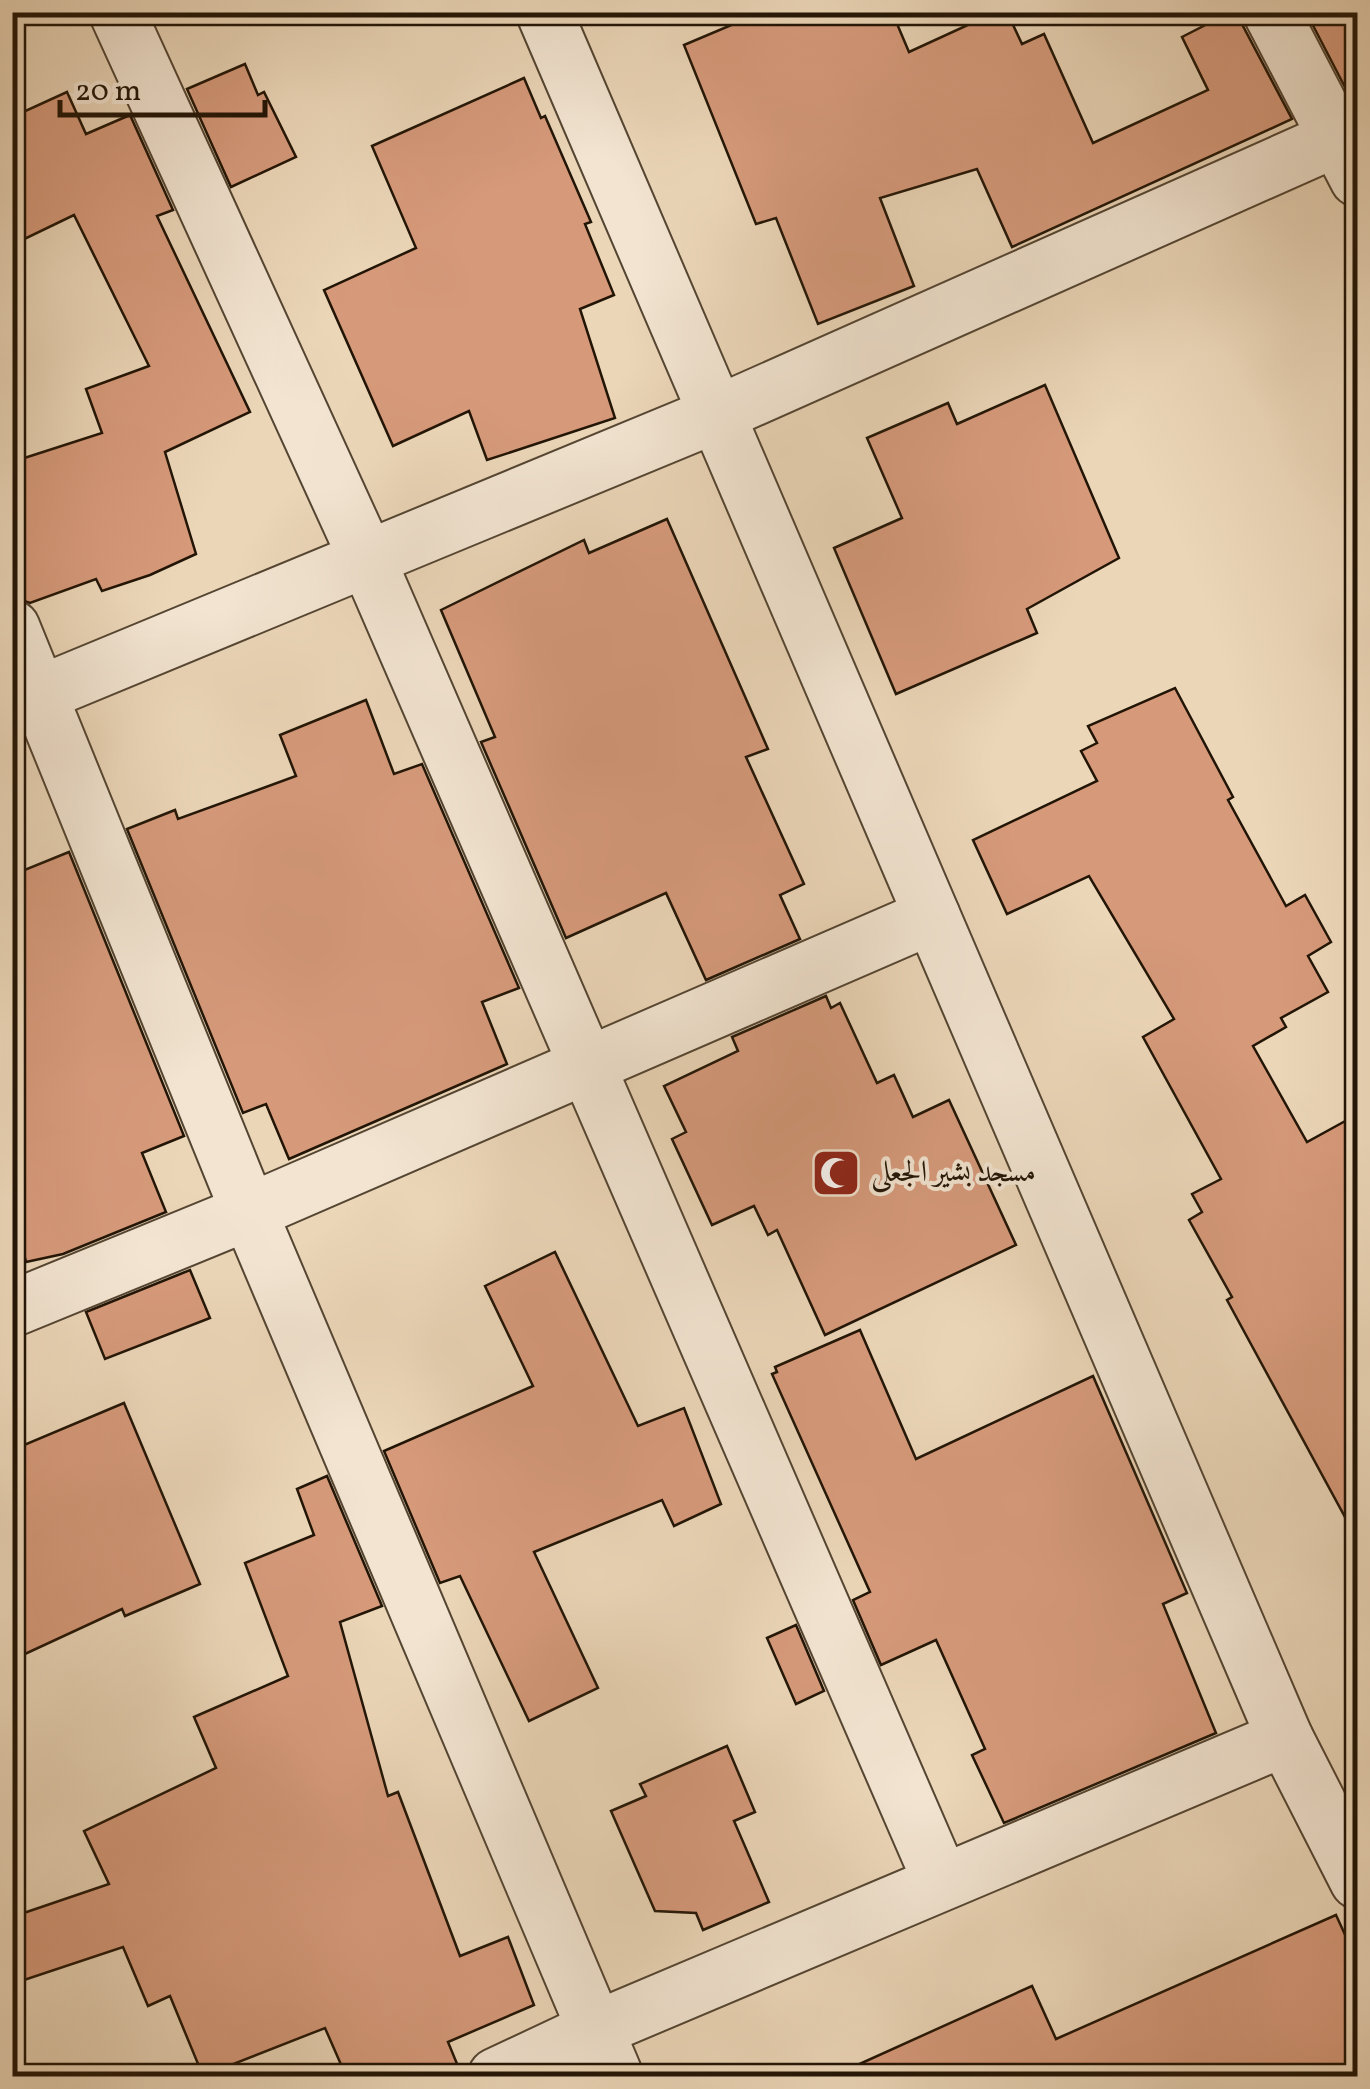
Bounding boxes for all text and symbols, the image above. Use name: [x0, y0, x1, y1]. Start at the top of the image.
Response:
scale bar: [60, 55, 265, 117]
text: 20 m: [75, 71, 141, 113]
mosque icon: مسجد بشير الجعلى: [810, 1147, 862, 1199]
place label: مسجد بشير الجعلى: [871, 1152, 1036, 1194]

